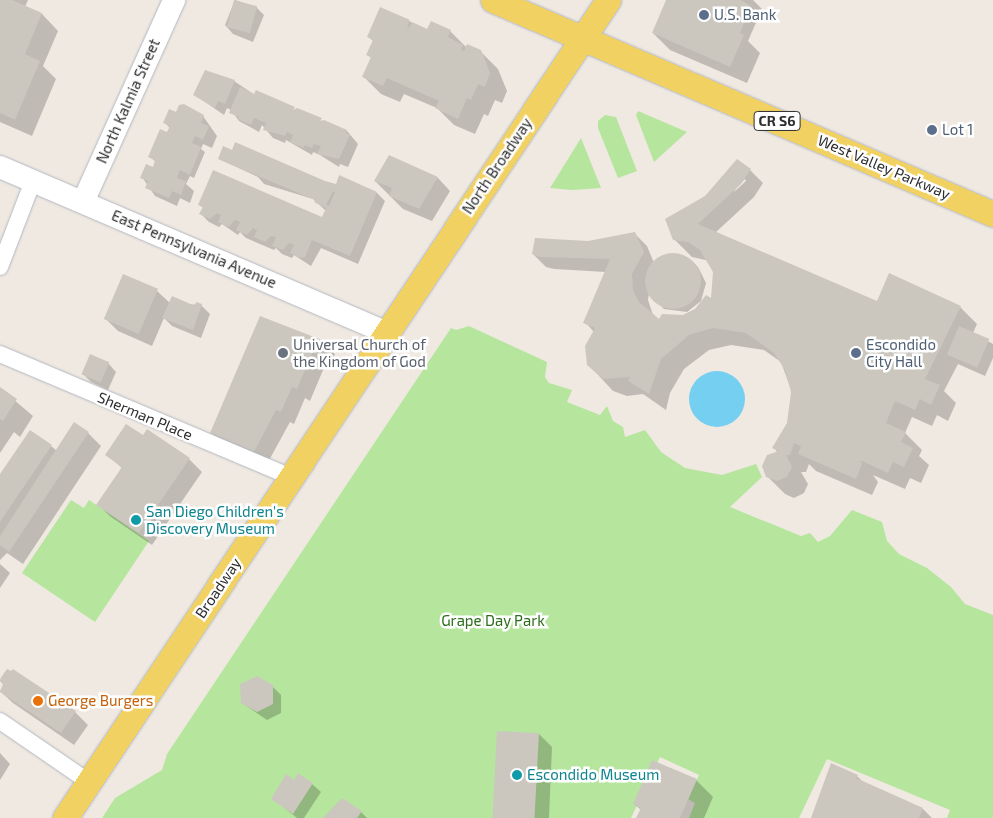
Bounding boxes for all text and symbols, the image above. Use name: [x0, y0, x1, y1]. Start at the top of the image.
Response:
place label: U.S. Bank: [714, 6, 776, 24]
marker: U.S. Bank: [698, 9, 710, 21]
street label: North Kalmia Street: [92, 36, 164, 166]
road number: CR S6: [753, 110, 801, 132]
street label: North Broadway: [458, 115, 536, 217]
place label: Lot 1: [942, 121, 973, 139]
marker: Lot 1: [926, 124, 938, 136]
street label: West Valley Parkway: [815, 131, 953, 203]
street label: East Pennsylvania Avenue: [109, 206, 279, 292]
place label: Universal Church of the Kingdom of God: [293, 335, 426, 370]
place label: Escondido City Hall: [866, 335, 936, 370]
marker: Universal Church of the Kingdom of God: [277, 347, 289, 359]
marker: Escondido City Hall: [850, 347, 862, 359]
street label: Sherman Place: [95, 388, 195, 444]
place label: San Diego Children's Discovery Museum: [146, 502, 284, 537]
marker: San Diego Children's Discovery Museum: [130, 514, 142, 526]
street label: Broadway: [191, 554, 245, 622]
park label: Grape Day Park: [441, 612, 545, 630]
place label: George Burgers: [48, 692, 153, 710]
marker: George Burgers: [32, 695, 44, 707]
place label: Escondido Museum: [527, 766, 659, 784]
marker: Escondido Museum: [511, 769, 523, 781]

